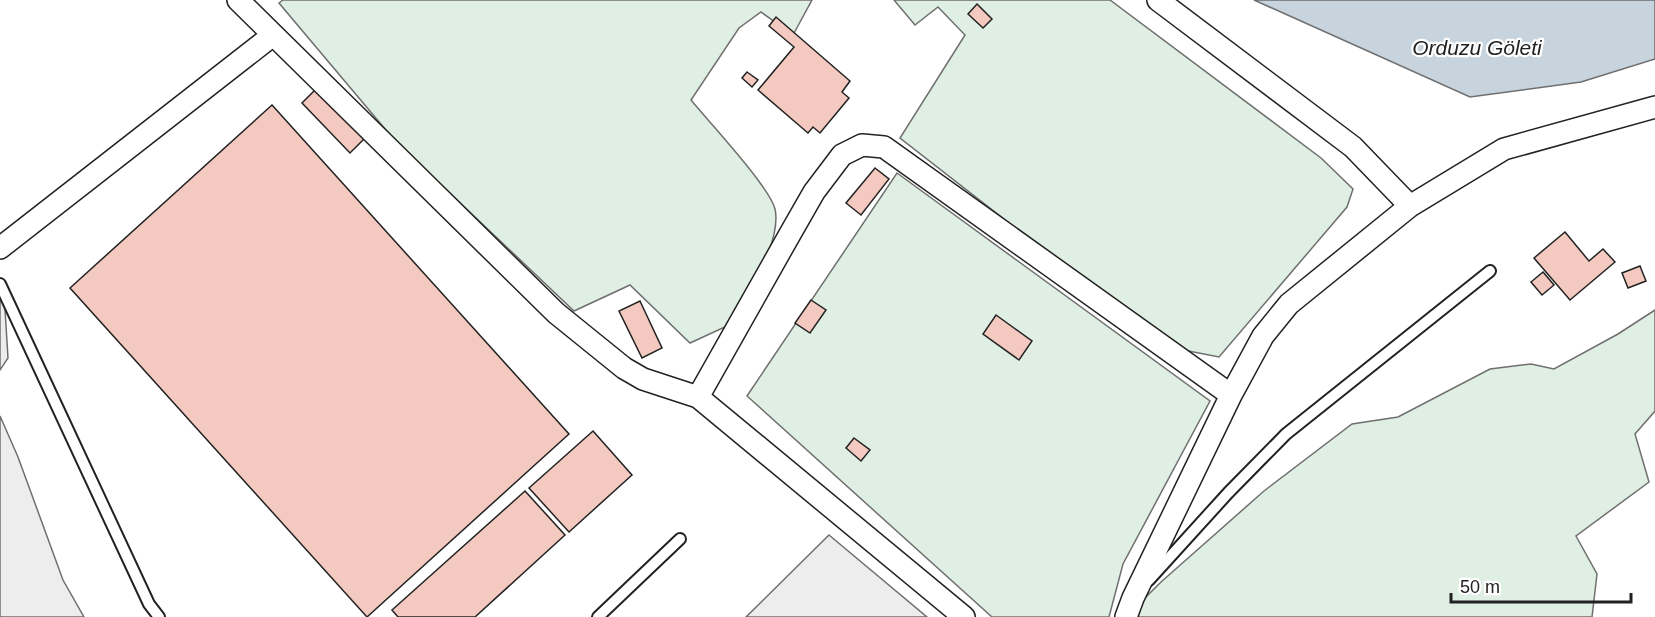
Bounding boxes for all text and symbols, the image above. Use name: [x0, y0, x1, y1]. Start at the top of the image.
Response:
water label: Orduzu Göleti: [1412, 36, 1543, 59]
scale bar: [1451, 566, 1631, 604]
text: 50 m: [1460, 577, 1500, 597]

